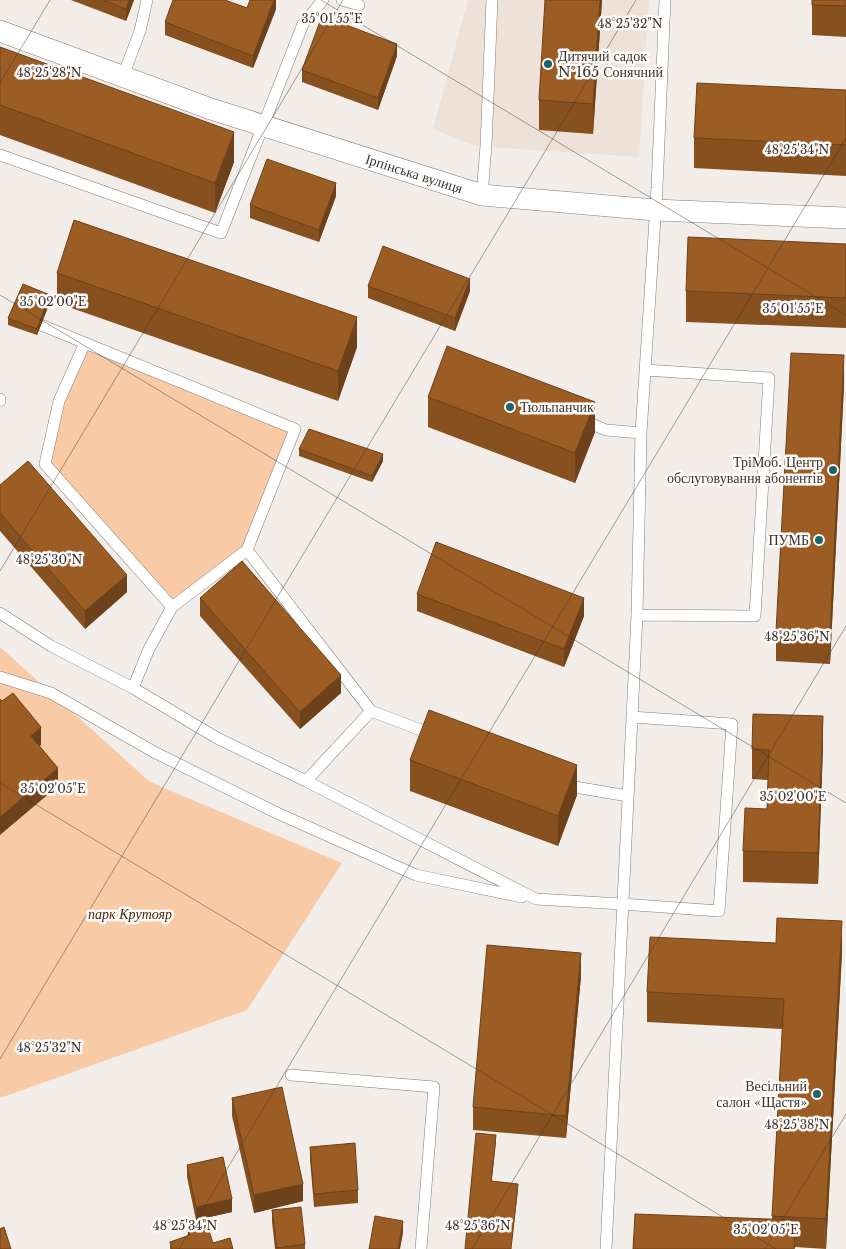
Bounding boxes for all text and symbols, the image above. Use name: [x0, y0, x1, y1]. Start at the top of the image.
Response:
text: 35°01'55"E: [301, 11, 363, 26]
text: 48°25'32"N: [597, 16, 663, 31]
place label: Дитячий садок №165 Сонячний: [558, 47, 664, 81]
marker: Дитячий садок №165 Сонячний: [542, 58, 554, 70]
text: 48°25'28"N: [16, 65, 82, 80]
text: 48°25'34"N: [765, 142, 830, 157]
street label: Ірпінська вулиця: [363, 150, 465, 197]
text: 35°02'00"E: [19, 294, 87, 309]
text: 35°01'55"E: [762, 301, 824, 316]
place label: Тюльпанчик: [520, 398, 594, 416]
marker: Тюльпанчик: [504, 401, 516, 413]
place label: ТріМоб. Центр обслуговування абонентів: [667, 453, 823, 487]
marker: ТріМоб. Центр обслуговування абонентів: [827, 464, 839, 476]
place label: ПУМБ: [768, 531, 809, 549]
marker: ПУМБ: [813, 534, 825, 546]
text: 48°25'30"N: [16, 552, 82, 567]
text: 48°25'36"N: [764, 629, 830, 644]
text: 35°02'05"E: [20, 781, 86, 796]
text: 35°02'00"E: [759, 789, 827, 804]
park label: парк Крутояр: [88, 905, 172, 923]
text: 48°25'32"N: [16, 1040, 82, 1055]
place label: Весільний салон «Щастя»: [716, 1077, 808, 1111]
marker: Весільний салон «Щастя»: [811, 1088, 823, 1100]
text: 48°25'38"N: [764, 1117, 830, 1132]
text: 48°25'34"N: [153, 1218, 218, 1233]
text: 48°25'36"N: [445, 1218, 511, 1233]
text: 35°02'05"E: [733, 1222, 799, 1237]

